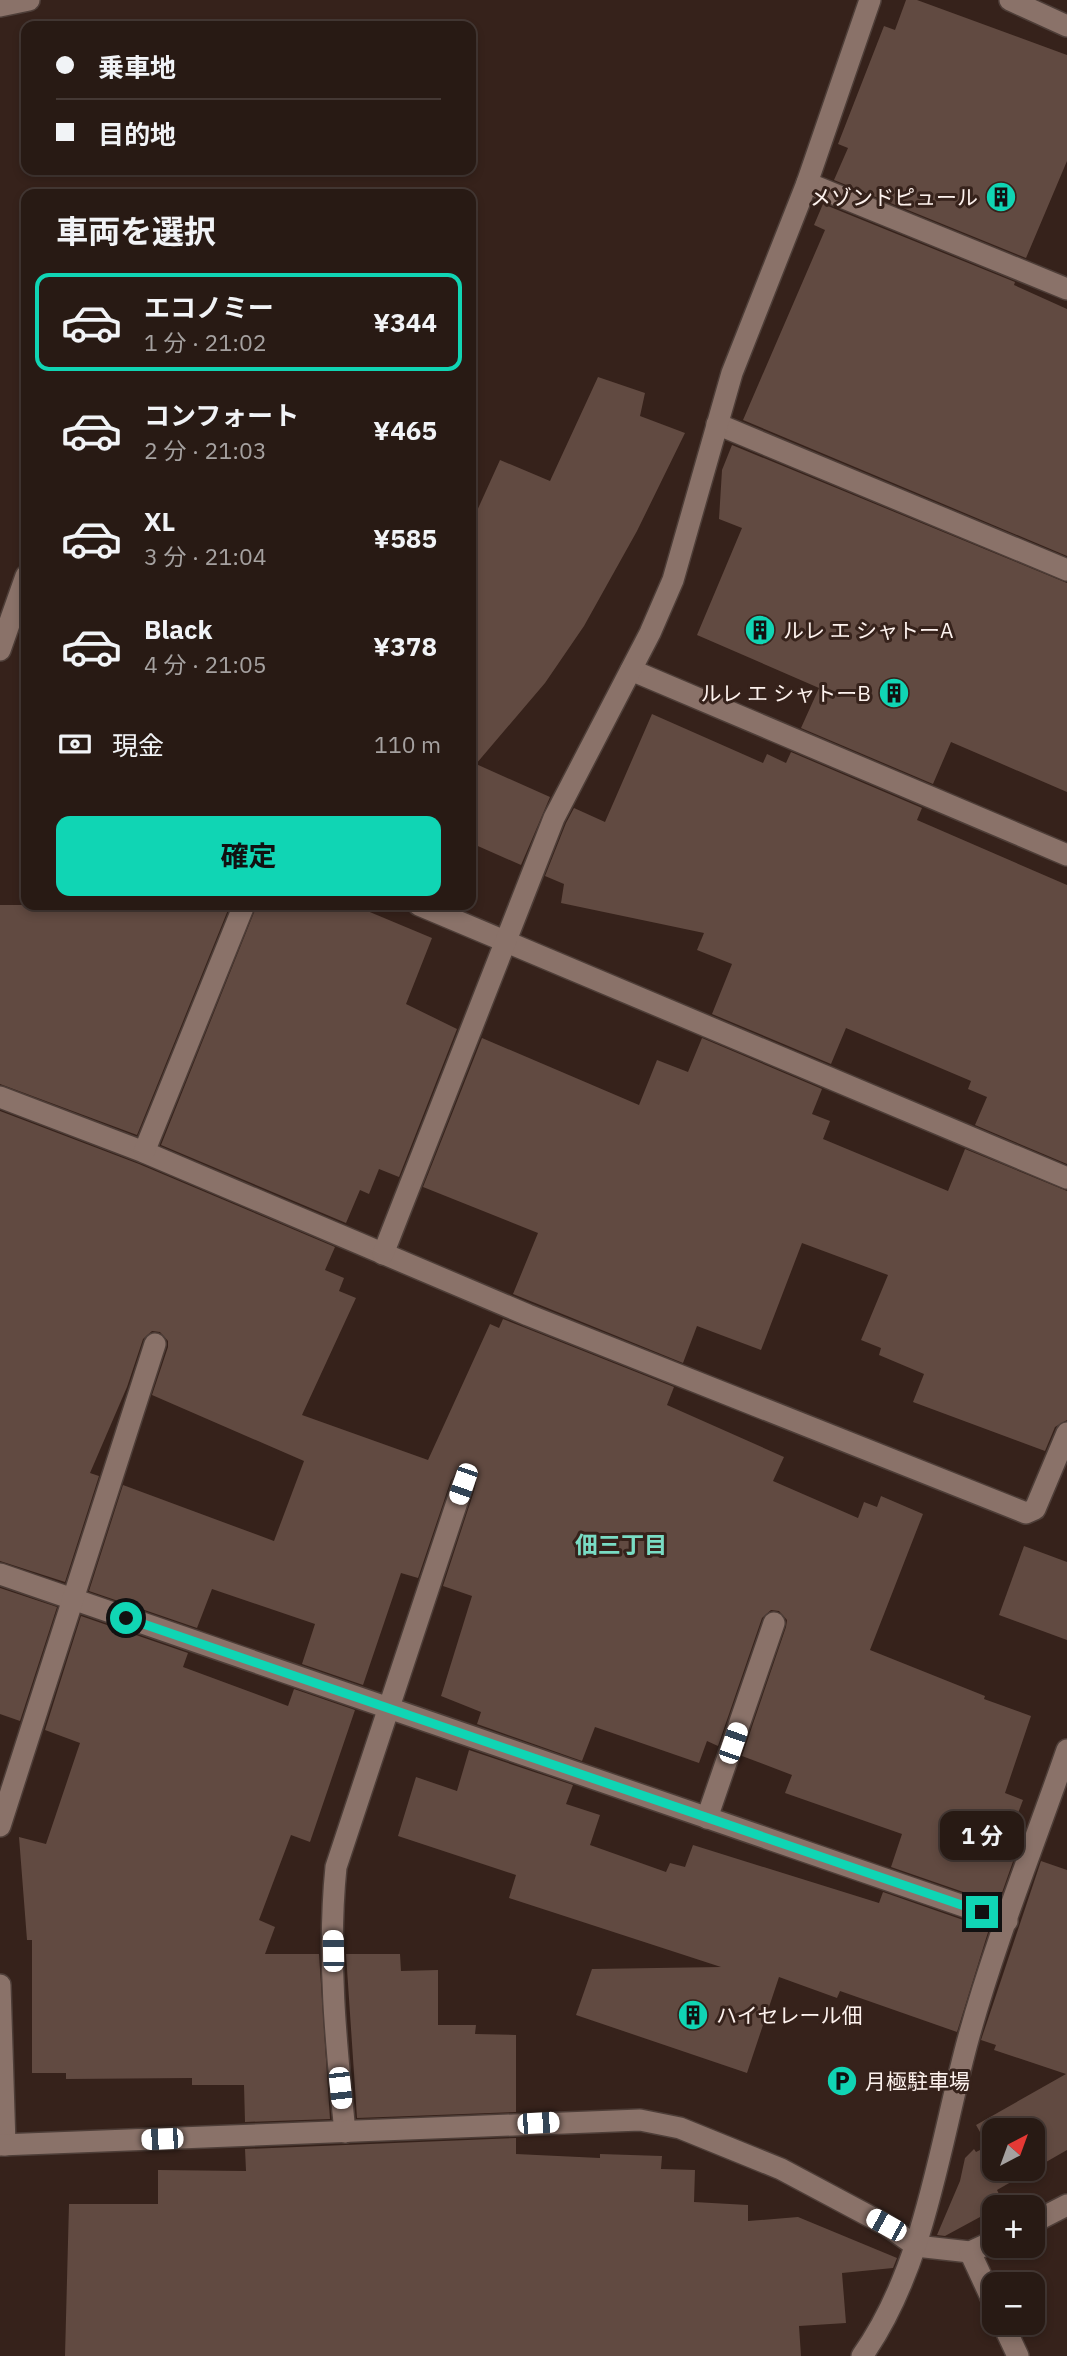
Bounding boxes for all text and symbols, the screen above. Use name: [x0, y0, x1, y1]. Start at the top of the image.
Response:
text: 乗車地: [98, 50, 176, 84]
text: 目的地: [98, 117, 176, 151]
building icon: メゾンドピュール: [984, 180, 1018, 214]
place label: メゾンドピュール: [810, 183, 978, 211]
text: 車両を選択: [56, 210, 216, 252]
text: エコノミー: [144, 290, 274, 324]
icon: car: [60, 291, 123, 354]
text: ¥344: [373, 305, 437, 339]
text: 1 分 · 21:02: [144, 327, 267, 357]
text: コンフォート: [144, 398, 299, 432]
icon: car: [60, 399, 123, 462]
text: ¥465: [373, 413, 437, 447]
text: 2 分 · 21:03: [144, 435, 267, 465]
text: XL: [144, 504, 175, 538]
icon: car: [60, 507, 123, 570]
text: ¥585: [373, 521, 437, 555]
text: 3 分 · 21:04: [144, 541, 267, 571]
text: Black: [144, 612, 212, 646]
building icon: ルレ エ シャトーA: [743, 613, 777, 647]
icon: car: [60, 615, 123, 678]
place label: ルレ エ シャトーA: [783, 616, 953, 644]
text: ¥378: [373, 629, 437, 663]
text: 4 分 · 21:05: [144, 649, 267, 679]
building icon: ルレ エ シャトーB: [877, 676, 911, 710]
place label: ルレ エ シャトーB: [700, 679, 871, 707]
icon: cash: [56, 725, 94, 763]
text: 現金: [112, 728, 164, 762]
text: 110 m: [374, 729, 441, 759]
button: 確定: [56, 816, 441, 896]
car: [447, 1461, 480, 1507]
district label: 佃三丁目: [575, 1529, 667, 1559]
route start: [110, 1602, 142, 1634]
car: [717, 1720, 750, 1766]
callout: 1 分: [940, 1811, 1024, 1860]
text: 1 分: [961, 1820, 1003, 1850]
route end: [966, 1896, 998, 1928]
car: [323, 1930, 344, 1972]
building icon: ハイセレール佃: [676, 1998, 710, 2032]
place label: ハイセレール佃: [716, 2001, 863, 2029]
parking icon: 月極駐車場: [825, 2064, 859, 2098]
car: [328, 2066, 353, 2110]
place label: 月極駐車場: [865, 2067, 970, 2095]
car: [517, 2111, 560, 2135]
north arrow: [982, 2118, 1045, 2180]
map controls: [982, 2118, 1045, 2335]
car: [141, 2128, 184, 2150]
button: +: [982, 2195, 1045, 2258]
car: [863, 2206, 910, 2244]
button: −: [982, 2272, 1045, 2335]

